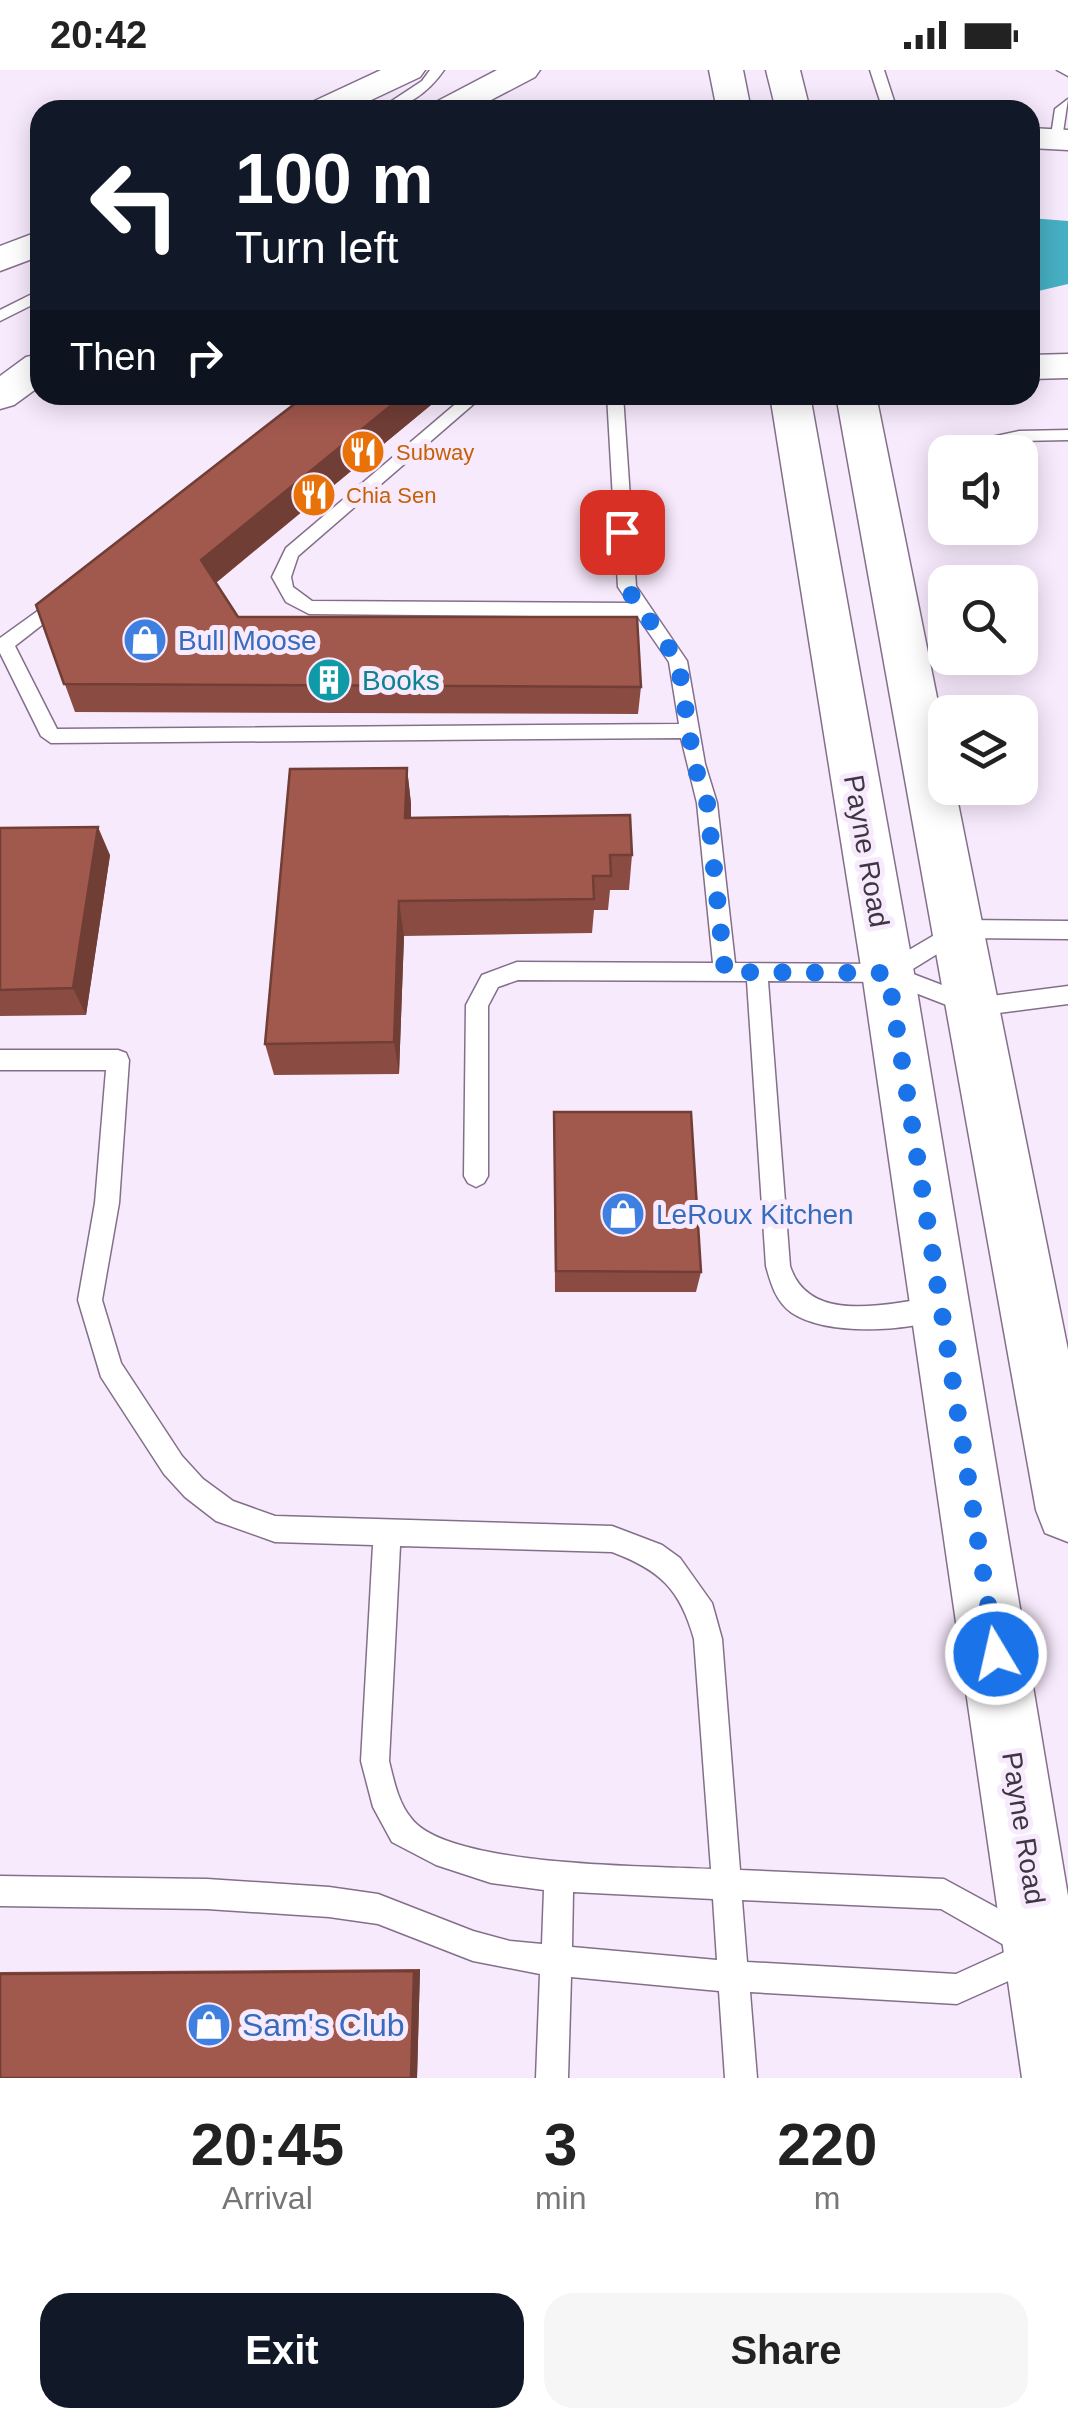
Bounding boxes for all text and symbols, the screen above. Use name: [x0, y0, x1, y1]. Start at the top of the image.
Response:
text: 20:42: [50, 14, 147, 56]
icon: left: [70, 140, 200, 270]
text: 100 m: [235, 140, 433, 218]
text: Turn left: [235, 222, 398, 273]
icon: right: [177, 330, 232, 385]
text: Then: [70, 336, 157, 378]
restaurant icon: Subway: [340, 429, 386, 475]
map controls: [928, 435, 1038, 805]
button: sound: [928, 435, 1038, 545]
place label: Subway: [396, 440, 474, 465]
restaurant icon: Chia Sen: [291, 472, 337, 518]
place label: Chia Sen: [346, 483, 437, 508]
pin: [580, 490, 665, 575]
icon: arrive: [595, 505, 650, 560]
button: search: [928, 565, 1038, 675]
shop icon: Bull Moose: [122, 617, 168, 663]
place label: Bull Moose: [178, 625, 317, 656]
building icon: Books: [306, 657, 352, 703]
place label: Books: [362, 665, 440, 696]
button: layers: [928, 695, 1038, 805]
street label: Payne Road: [838, 773, 895, 930]
shop icon: LeRoux Kitchen: [600, 1191, 646, 1237]
place label: LeRoux Kitchen: [656, 1199, 854, 1230]
position arrow: [944, 1602, 1048, 1706]
street label: Payne Road: [996, 1750, 1051, 1907]
shop icon: Sam's Club: [186, 2002, 232, 2048]
place label: Sam's Club: [242, 2007, 405, 2043]
text: 20:45: [191, 2111, 344, 2178]
text: 3: [544, 2111, 577, 2178]
text: 220: [777, 2111, 877, 2178]
text: Arrival: [222, 2180, 313, 2216]
text: min: [535, 2180, 586, 2216]
text: m: [814, 2180, 841, 2216]
button: Exit: [40, 2293, 524, 2408]
button: Share: [544, 2293, 1028, 2408]

